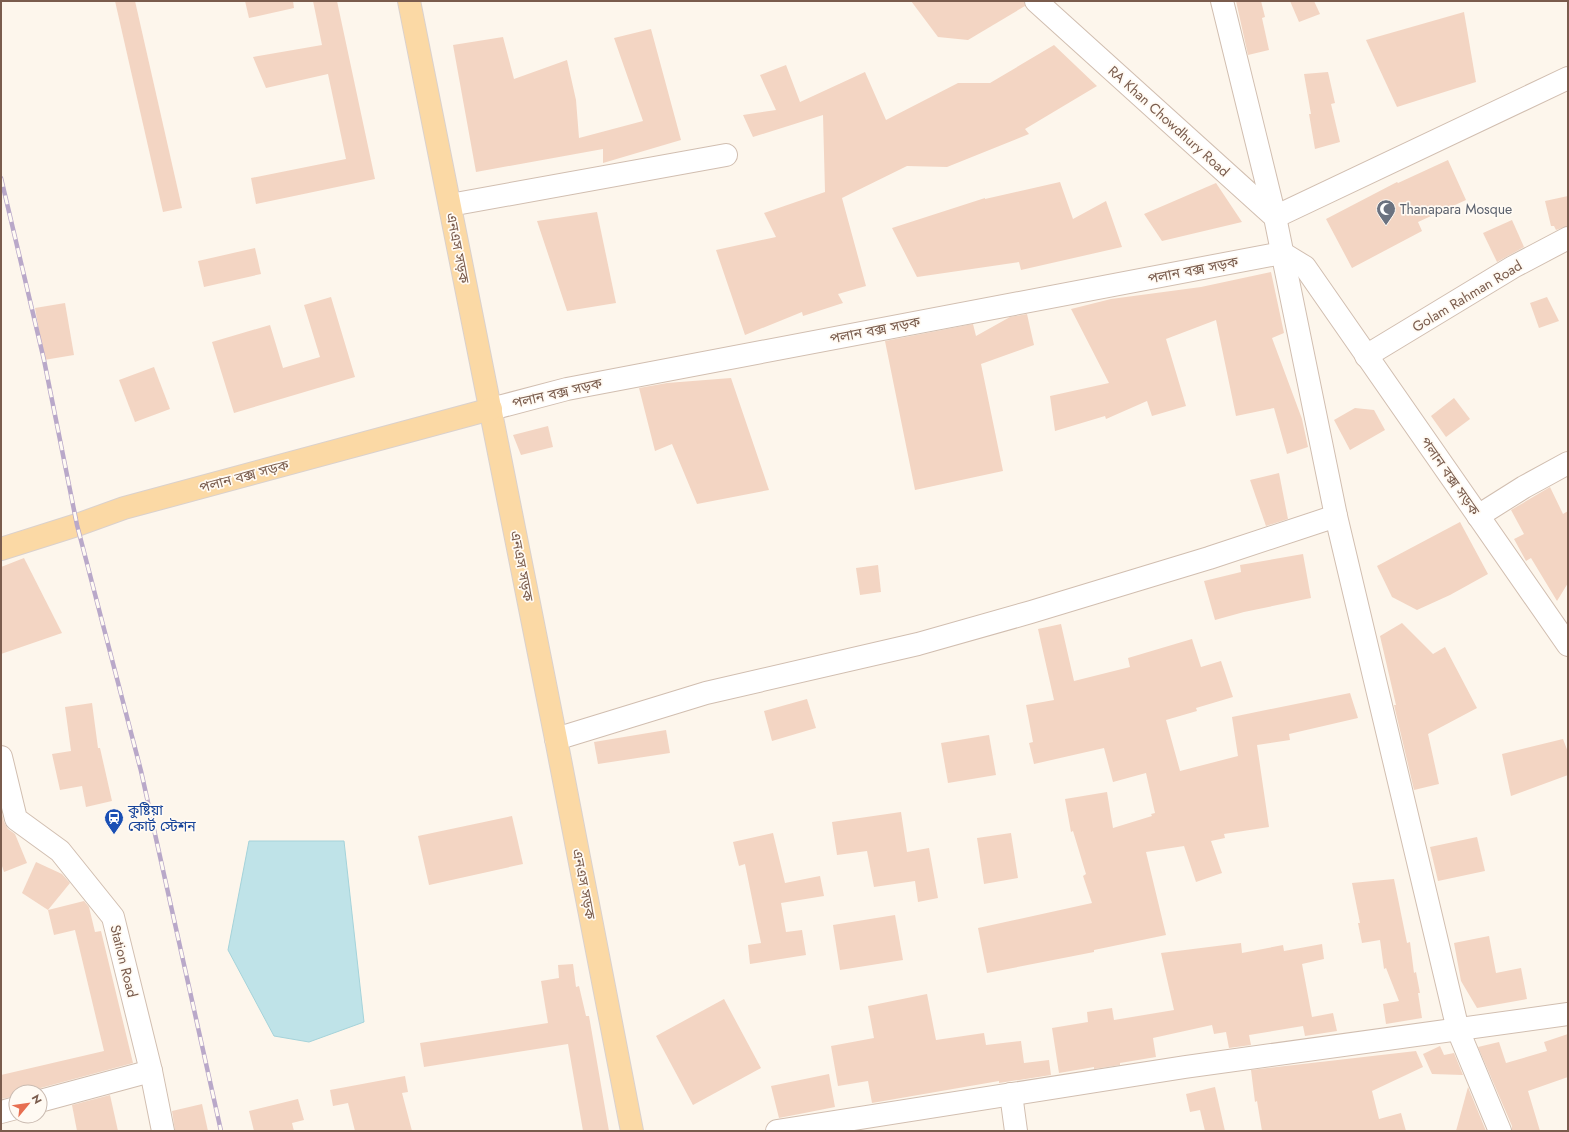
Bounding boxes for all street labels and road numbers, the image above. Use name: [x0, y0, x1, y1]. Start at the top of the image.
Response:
street label: RA Khan Chowdhury Road: [1104, 61, 1234, 181]
street label: এনএস সড়ক: [441, 211, 475, 286]
street label: পলান বক্স সড়ক: [1146, 251, 1241, 289]
street label: Golam Rahman Road: [1408, 255, 1526, 337]
street label: পলান বক্স সড়ক: [828, 311, 923, 349]
street label: পলান বক্স সড়ক: [510, 373, 605, 413]
street label: পলান বক্স সড়ক: [1416, 433, 1485, 520]
street label: পলান বক্স সড়ক: [197, 454, 292, 498]
street label: এনএস সড়ক: [505, 529, 539, 604]
street label: এনএস সড়ক: [567, 847, 601, 922]
street label: Station Road: [105, 923, 143, 999]

